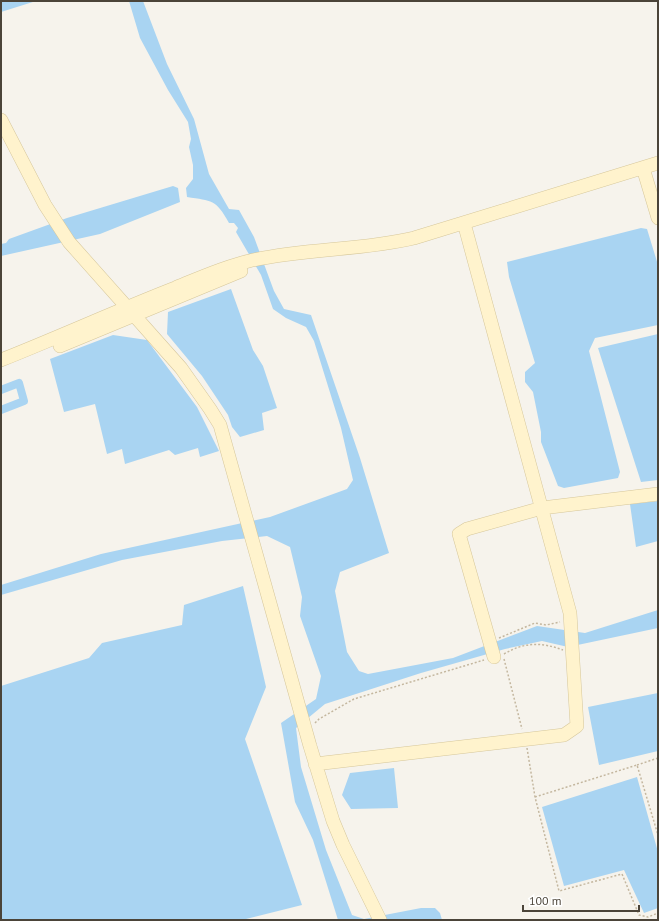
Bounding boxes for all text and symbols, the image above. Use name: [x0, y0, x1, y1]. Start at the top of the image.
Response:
scale bar: [523, 887, 639, 913]
text: 100 m: [529, 893, 562, 908]

